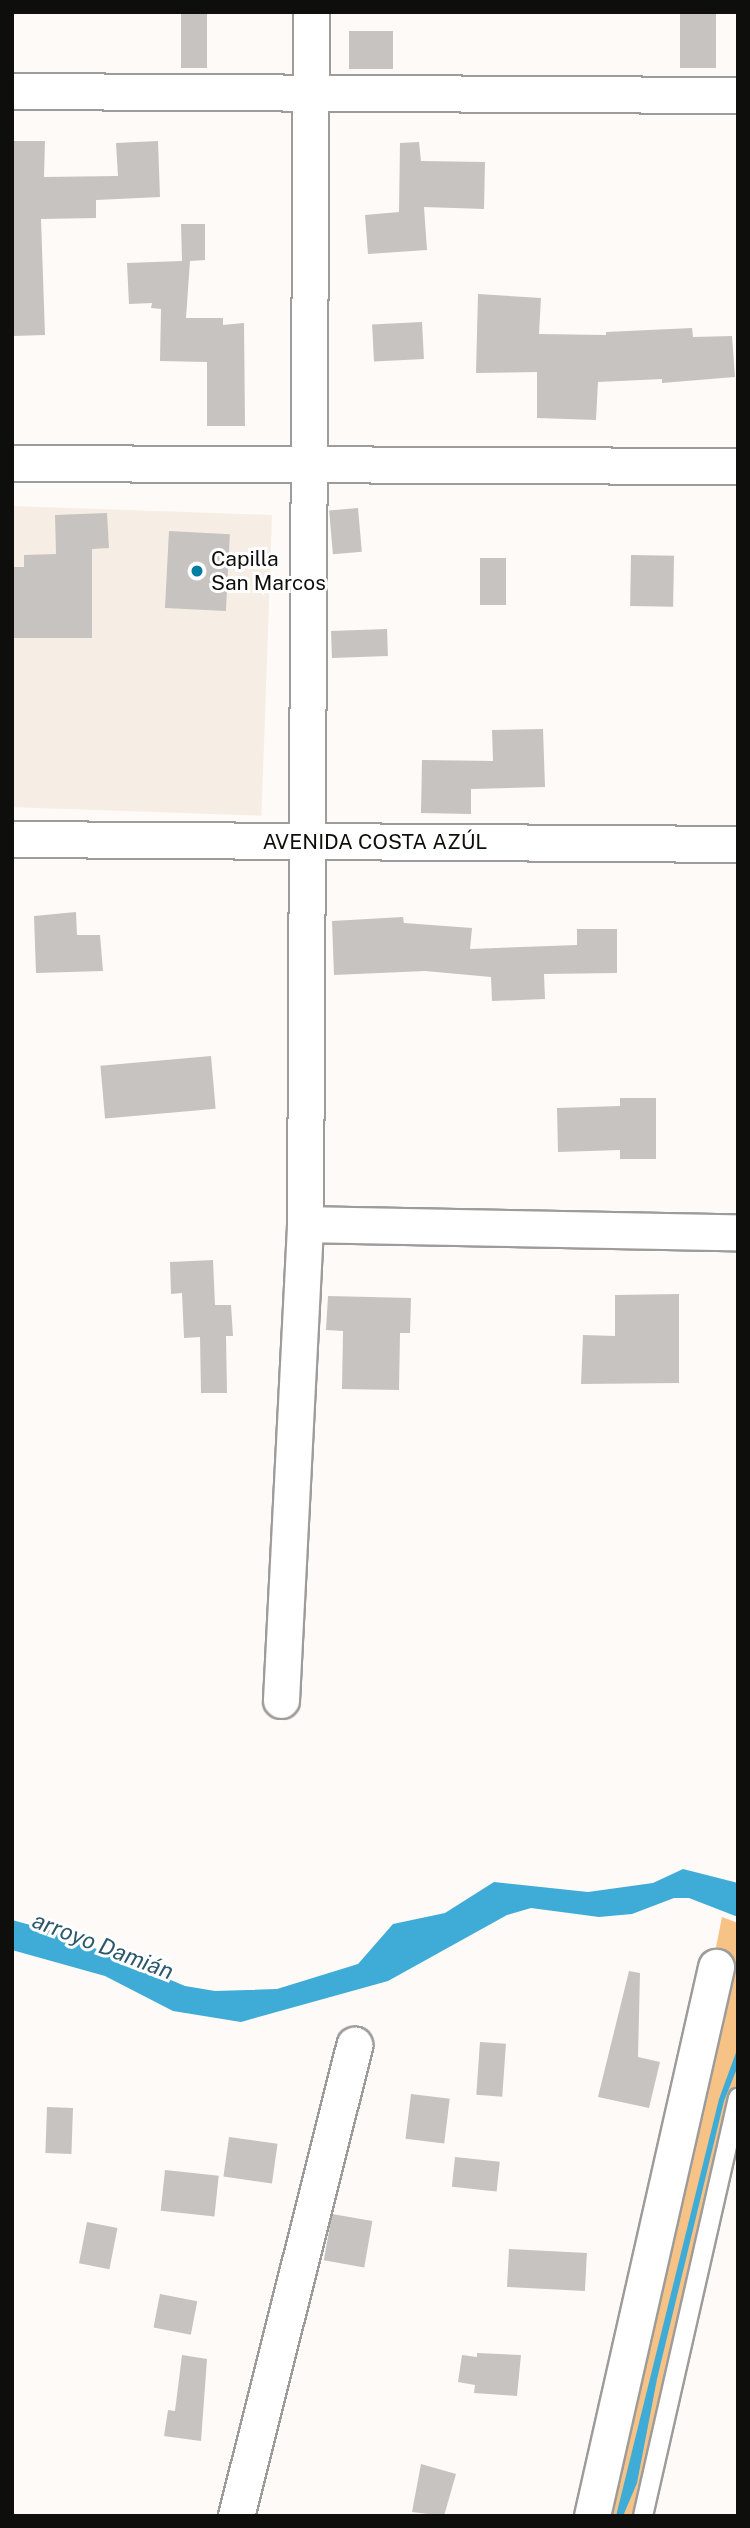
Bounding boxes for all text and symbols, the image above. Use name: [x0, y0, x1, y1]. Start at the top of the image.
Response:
place label: Capilla San Marcos: [211, 546, 326, 596]
marker: Capilla San Marcos: [189, 563, 205, 579]
street label: AVENIDA COSTA AZÚL: [263, 829, 487, 855]
water label: arroyo Damián: [28, 1906, 178, 1986]

